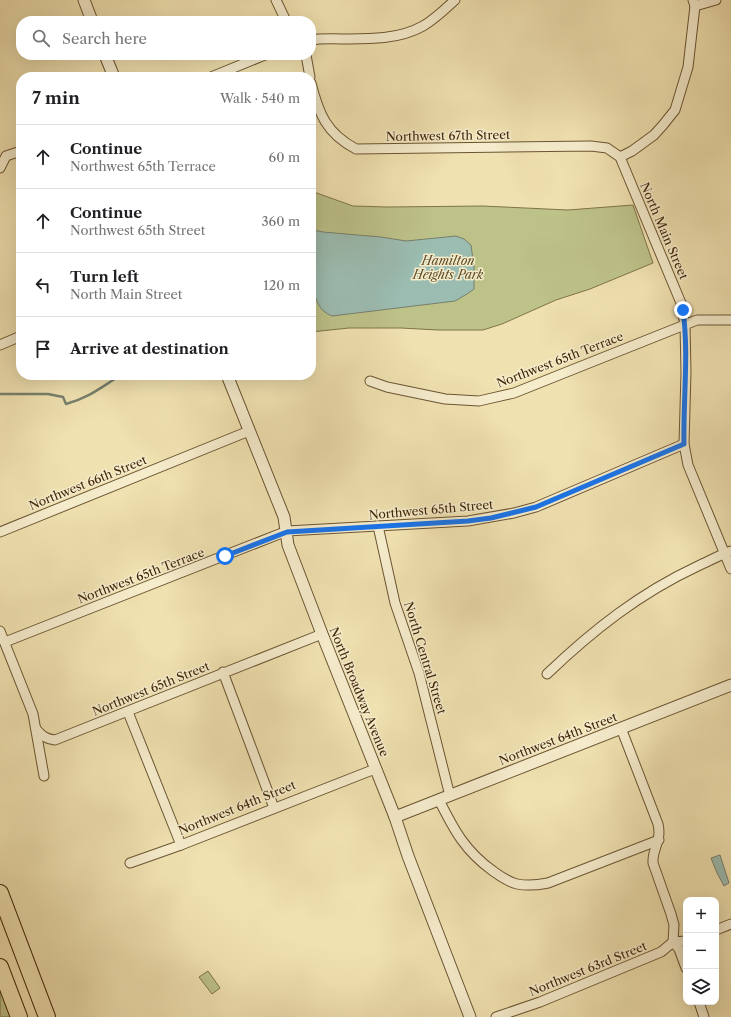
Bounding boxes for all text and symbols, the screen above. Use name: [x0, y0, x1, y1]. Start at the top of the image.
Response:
search box: [16, 16, 316, 60]
icon: search: [30, 27, 52, 49]
text: Search here: [62, 29, 147, 48]
text: 7 min: [32, 88, 80, 108]
text: Walk · 540 m: [220, 90, 300, 106]
street label: Northwest 67th Street: [386, 127, 511, 144]
text: Continue: [70, 139, 142, 158]
icon: ahead: [32, 146, 54, 168]
text: 60 m: [269, 149, 300, 165]
text: Northwest 65th Terrace: [70, 158, 216, 174]
street label: North Main Street: [637, 180, 692, 282]
text: Continue: [70, 203, 142, 222]
icon: ahead: [32, 210, 54, 232]
text: 360 m: [261, 213, 300, 229]
text: Northwest 65th Street: [70, 222, 205, 238]
park label: Hamilton Heights Park: [412, 253, 484, 282]
text: Turn left: [70, 267, 139, 286]
icon: left: [32, 274, 54, 296]
text: 120 m: [263, 277, 300, 293]
text: North Main Street: [70, 286, 182, 302]
route end: [674, 301, 692, 319]
street label: Northwest 65th Terrace: [494, 328, 626, 391]
icon: arrive: [32, 338, 54, 360]
text: Arrive at destination: [70, 339, 229, 358]
street label: Northwest 66th Street: [27, 452, 149, 513]
street label: Northwest 65th Street: [368, 497, 495, 522]
street label: Northwest 65th Terrace: [75, 544, 207, 607]
route start: [216, 547, 234, 565]
street label: North Central Street: [401, 600, 450, 717]
street label: North Broadway Avenue: [327, 625, 392, 759]
street label: Northwest 65th Street: [90, 658, 212, 719]
street label: Northwest 64th Street: [497, 709, 620, 768]
street label: Northwest 64th Street: [176, 777, 298, 838]
map controls: [683, 897, 719, 1005]
button: +: [683, 897, 719, 933]
button: −: [683, 933, 719, 969]
street label: Northwest 63rd Street: [527, 938, 649, 999]
button: layers: [683, 969, 719, 1005]

